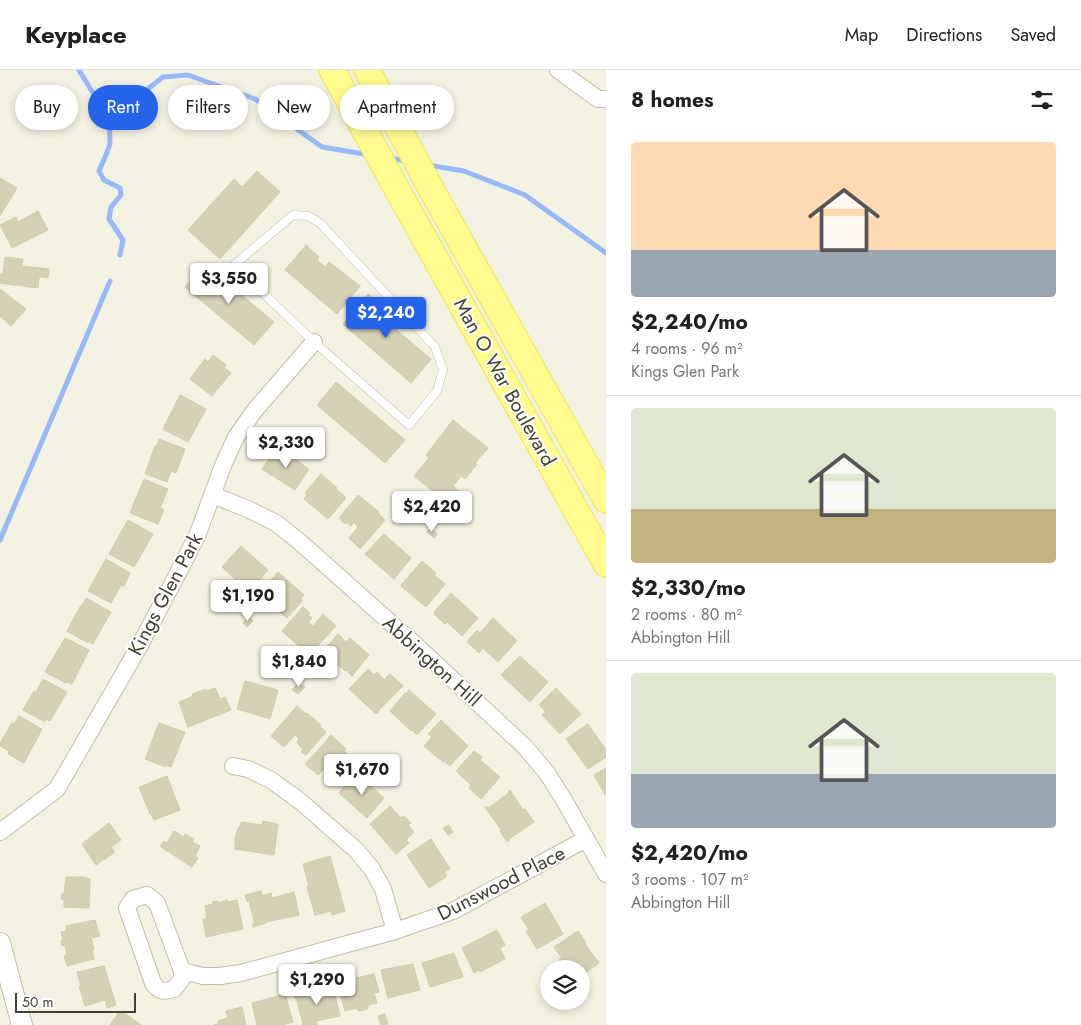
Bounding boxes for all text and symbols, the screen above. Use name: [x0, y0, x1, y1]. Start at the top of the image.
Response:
text: Keyplace: [25, 17, 127, 52]
text: Map: [845, 22, 878, 48]
text: Directions: [906, 22, 982, 48]
text: Saved: [1010, 22, 1056, 48]
chip: Buy: [15, 85, 78, 130]
chip: Rent: [88, 85, 158, 130]
chip: Filters: [168, 85, 248, 130]
chip: New: [258, 85, 330, 130]
chip: Apartment: [340, 85, 454, 130]
text: 8 homes: [631, 85, 714, 115]
icon: filters: [1028, 86, 1056, 114]
icon: home: [799, 175, 889, 265]
pin: $3,550: [188, 262, 270, 305]
text: $3,550: [201, 267, 257, 290]
street label: Man O War Boulevard: [446, 293, 563, 472]
pin: $2,240: [345, 296, 427, 339]
text: $2,240: [357, 301, 415, 324]
text: $2,240/mo: [631, 307, 748, 337]
text: 4 rooms · 96 m²: [631, 337, 742, 360]
text: Kings Glen Park: [631, 360, 739, 383]
pin: $2,330: [245, 426, 327, 469]
text: $2,330: [258, 431, 314, 454]
icon: home: [799, 440, 889, 530]
pin: $2,420: [391, 490, 473, 533]
text: $2,420: [403, 495, 461, 518]
street label: Kings Glen Park: [121, 528, 210, 661]
text: $2,330/mo: [631, 573, 746, 603]
pin: $1,190: [207, 580, 289, 622]
text: $1,190: [222, 584, 274, 607]
text: 2 rooms · 80 m²: [631, 603, 742, 626]
street label: Abbington Hill: [376, 609, 487, 714]
text: Abbington Hill: [631, 626, 730, 649]
pin: $1,840: [258, 646, 340, 688]
text: $1,840: [271, 650, 327, 673]
icon: home: [799, 705, 889, 795]
pin: $1,670: [321, 754, 403, 796]
text: $1,670: [335, 758, 389, 781]
text: $2,420/mo: [631, 838, 748, 868]
street label: Dunswood Place: [432, 839, 570, 928]
text: 3 rooms · 107 m²: [631, 868, 749, 891]
text: Abbington Hill: [631, 891, 730, 914]
map controls: [540, 960, 590, 1010]
button: layers: [540, 960, 590, 1010]
pin: $1,290: [276, 964, 358, 1006]
text: $1,290: [289, 968, 345, 991]
scale bar: [15, 990, 136, 1013]
text: 50 m: [22, 992, 53, 1012]

